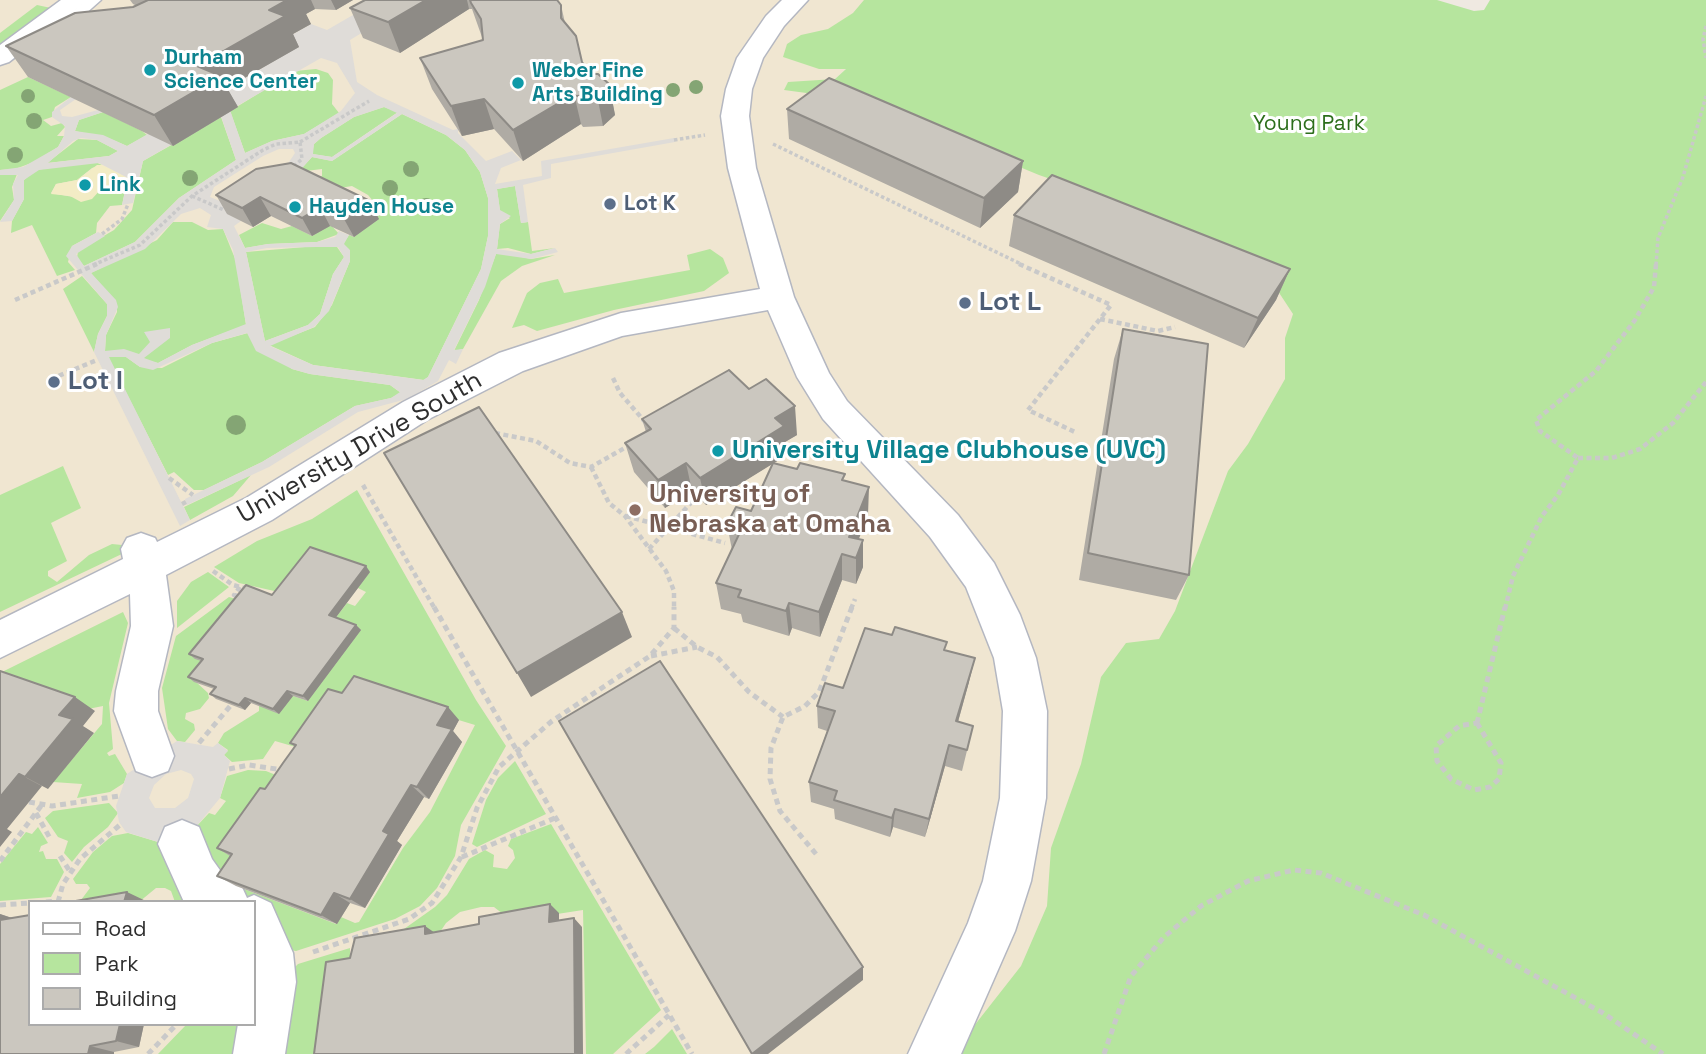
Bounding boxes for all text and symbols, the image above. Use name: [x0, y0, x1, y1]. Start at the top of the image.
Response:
place label: Durham Science Center: [164, 45, 317, 95]
place label: Weber Fine Arts Building: [532, 58, 663, 108]
marker: Durham Science Center: [142, 62, 158, 78]
marker: Weber Fine Arts Building: [510, 75, 526, 91]
park label: Young Park: [1253, 111, 1365, 137]
place label: Link: [99, 172, 141, 198]
marker: Link: [77, 177, 93, 193]
place label: Lot K: [624, 191, 676, 217]
place label: Hayden House: [309, 194, 454, 220]
marker: Lot K: [602, 196, 618, 212]
marker: Hayden House: [287, 199, 303, 215]
place label: Lot L: [979, 287, 1041, 319]
marker: Lot L: [957, 295, 973, 311]
street label: University Drive South: [232, 365, 488, 531]
place label: Lot I: [68, 366, 123, 398]
marker: Lot I: [46, 374, 62, 390]
place label: University Village Clubhouse (UVC): [732, 435, 1166, 467]
marker: University Village Clubhouse (UVC): [710, 443, 726, 459]
place label: University of Nebraska at Omaha: [649, 479, 891, 540]
marker: University of Nebraska at Omaha: [627, 502, 643, 518]
legend: [28, 900, 256, 1026]
text: Road: [95, 915, 147, 942]
text: Park: [95, 950, 139, 977]
text: Building: [95, 985, 177, 1012]

